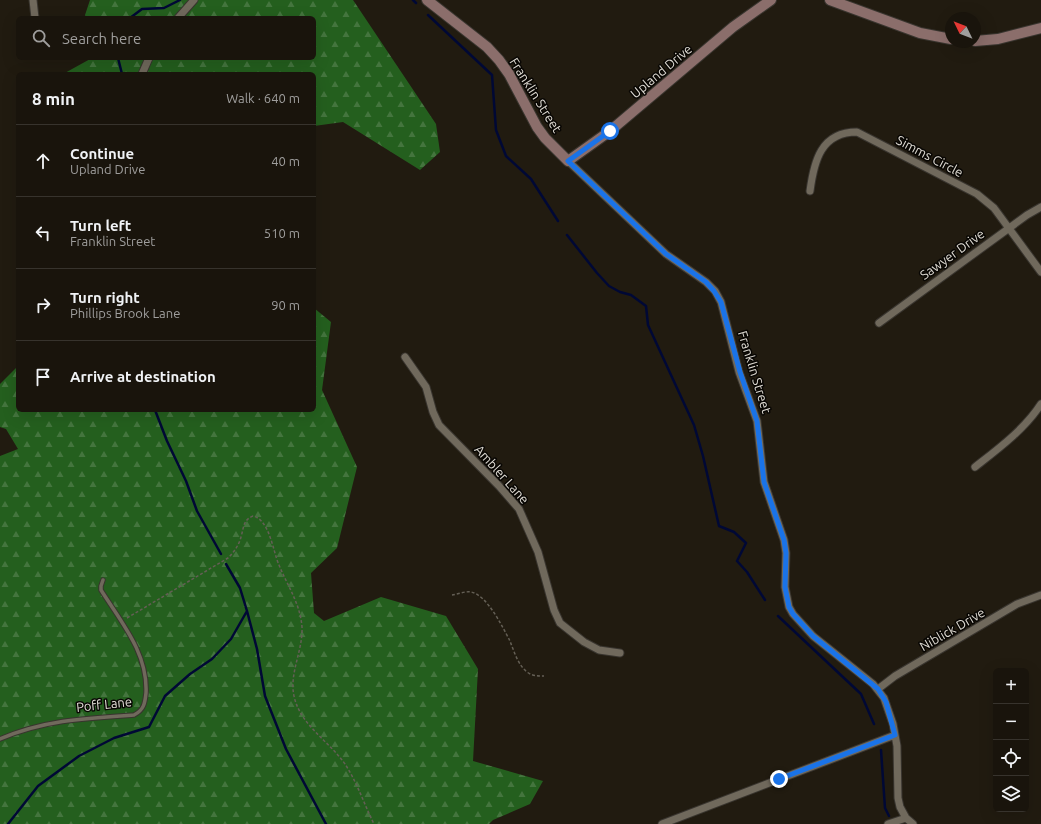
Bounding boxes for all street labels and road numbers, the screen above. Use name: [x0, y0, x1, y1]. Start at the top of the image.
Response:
street label: Upland Drive: [628, 41, 694, 101]
street label: Franklin Street: [507, 55, 565, 135]
street label: Simms Circle: [894, 133, 966, 179]
street label: Sawyer Drive: [917, 226, 987, 282]
street label: Franklin Street: [736, 329, 774, 415]
street label: Ambler Lane: [472, 442, 532, 506]
street label: Niblick Drive: [917, 605, 987, 653]
street label: Poff Lane: [75, 694, 133, 714]

